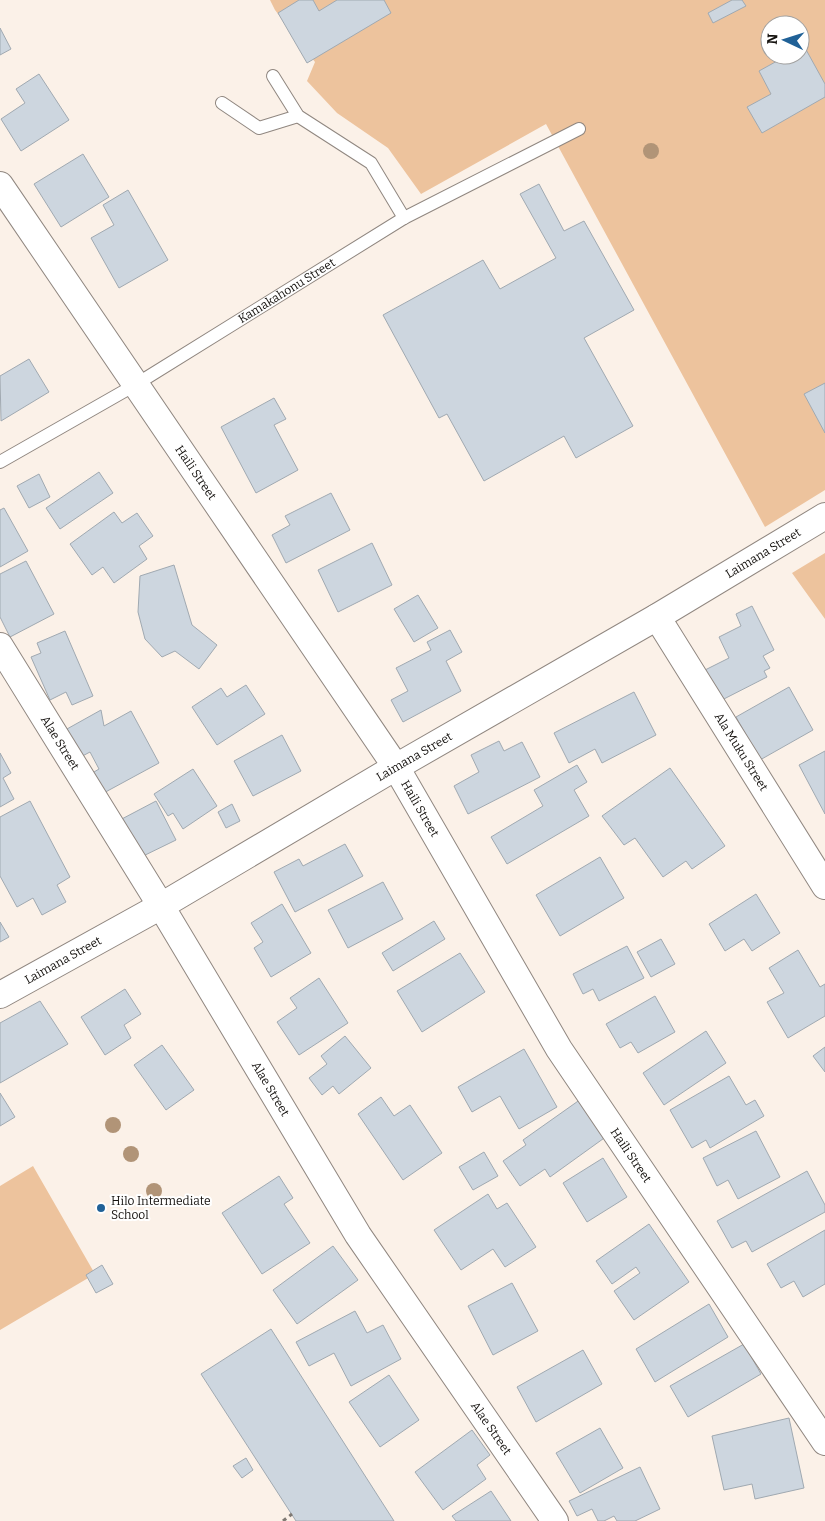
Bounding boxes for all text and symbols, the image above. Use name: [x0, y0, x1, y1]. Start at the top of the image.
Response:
north arrow: [760, 15, 810, 65]
text: N: [764, 33, 781, 45]
street label: Kamakahonu Street: [236, 255, 338, 326]
street label: Haili Street: [172, 443, 220, 503]
street label: Laimana Street: [723, 525, 804, 581]
street label: Ala Muku Street: [712, 710, 771, 794]
street label: Alae Street: [38, 713, 82, 773]
street label: Laimana Street: [374, 729, 455, 784]
street label: Haili Street: [398, 778, 442, 840]
street label: Laimana Street: [22, 933, 104, 987]
street label: Alae Street: [249, 1059, 293, 1119]
street label: Haili Street: [608, 1125, 655, 1186]
place label: Hilo Intermediate School: [111, 1194, 210, 1222]
marker: Hilo Intermediate School: [95, 1202, 107, 1214]
street label: Alae Street: [468, 1399, 515, 1458]

